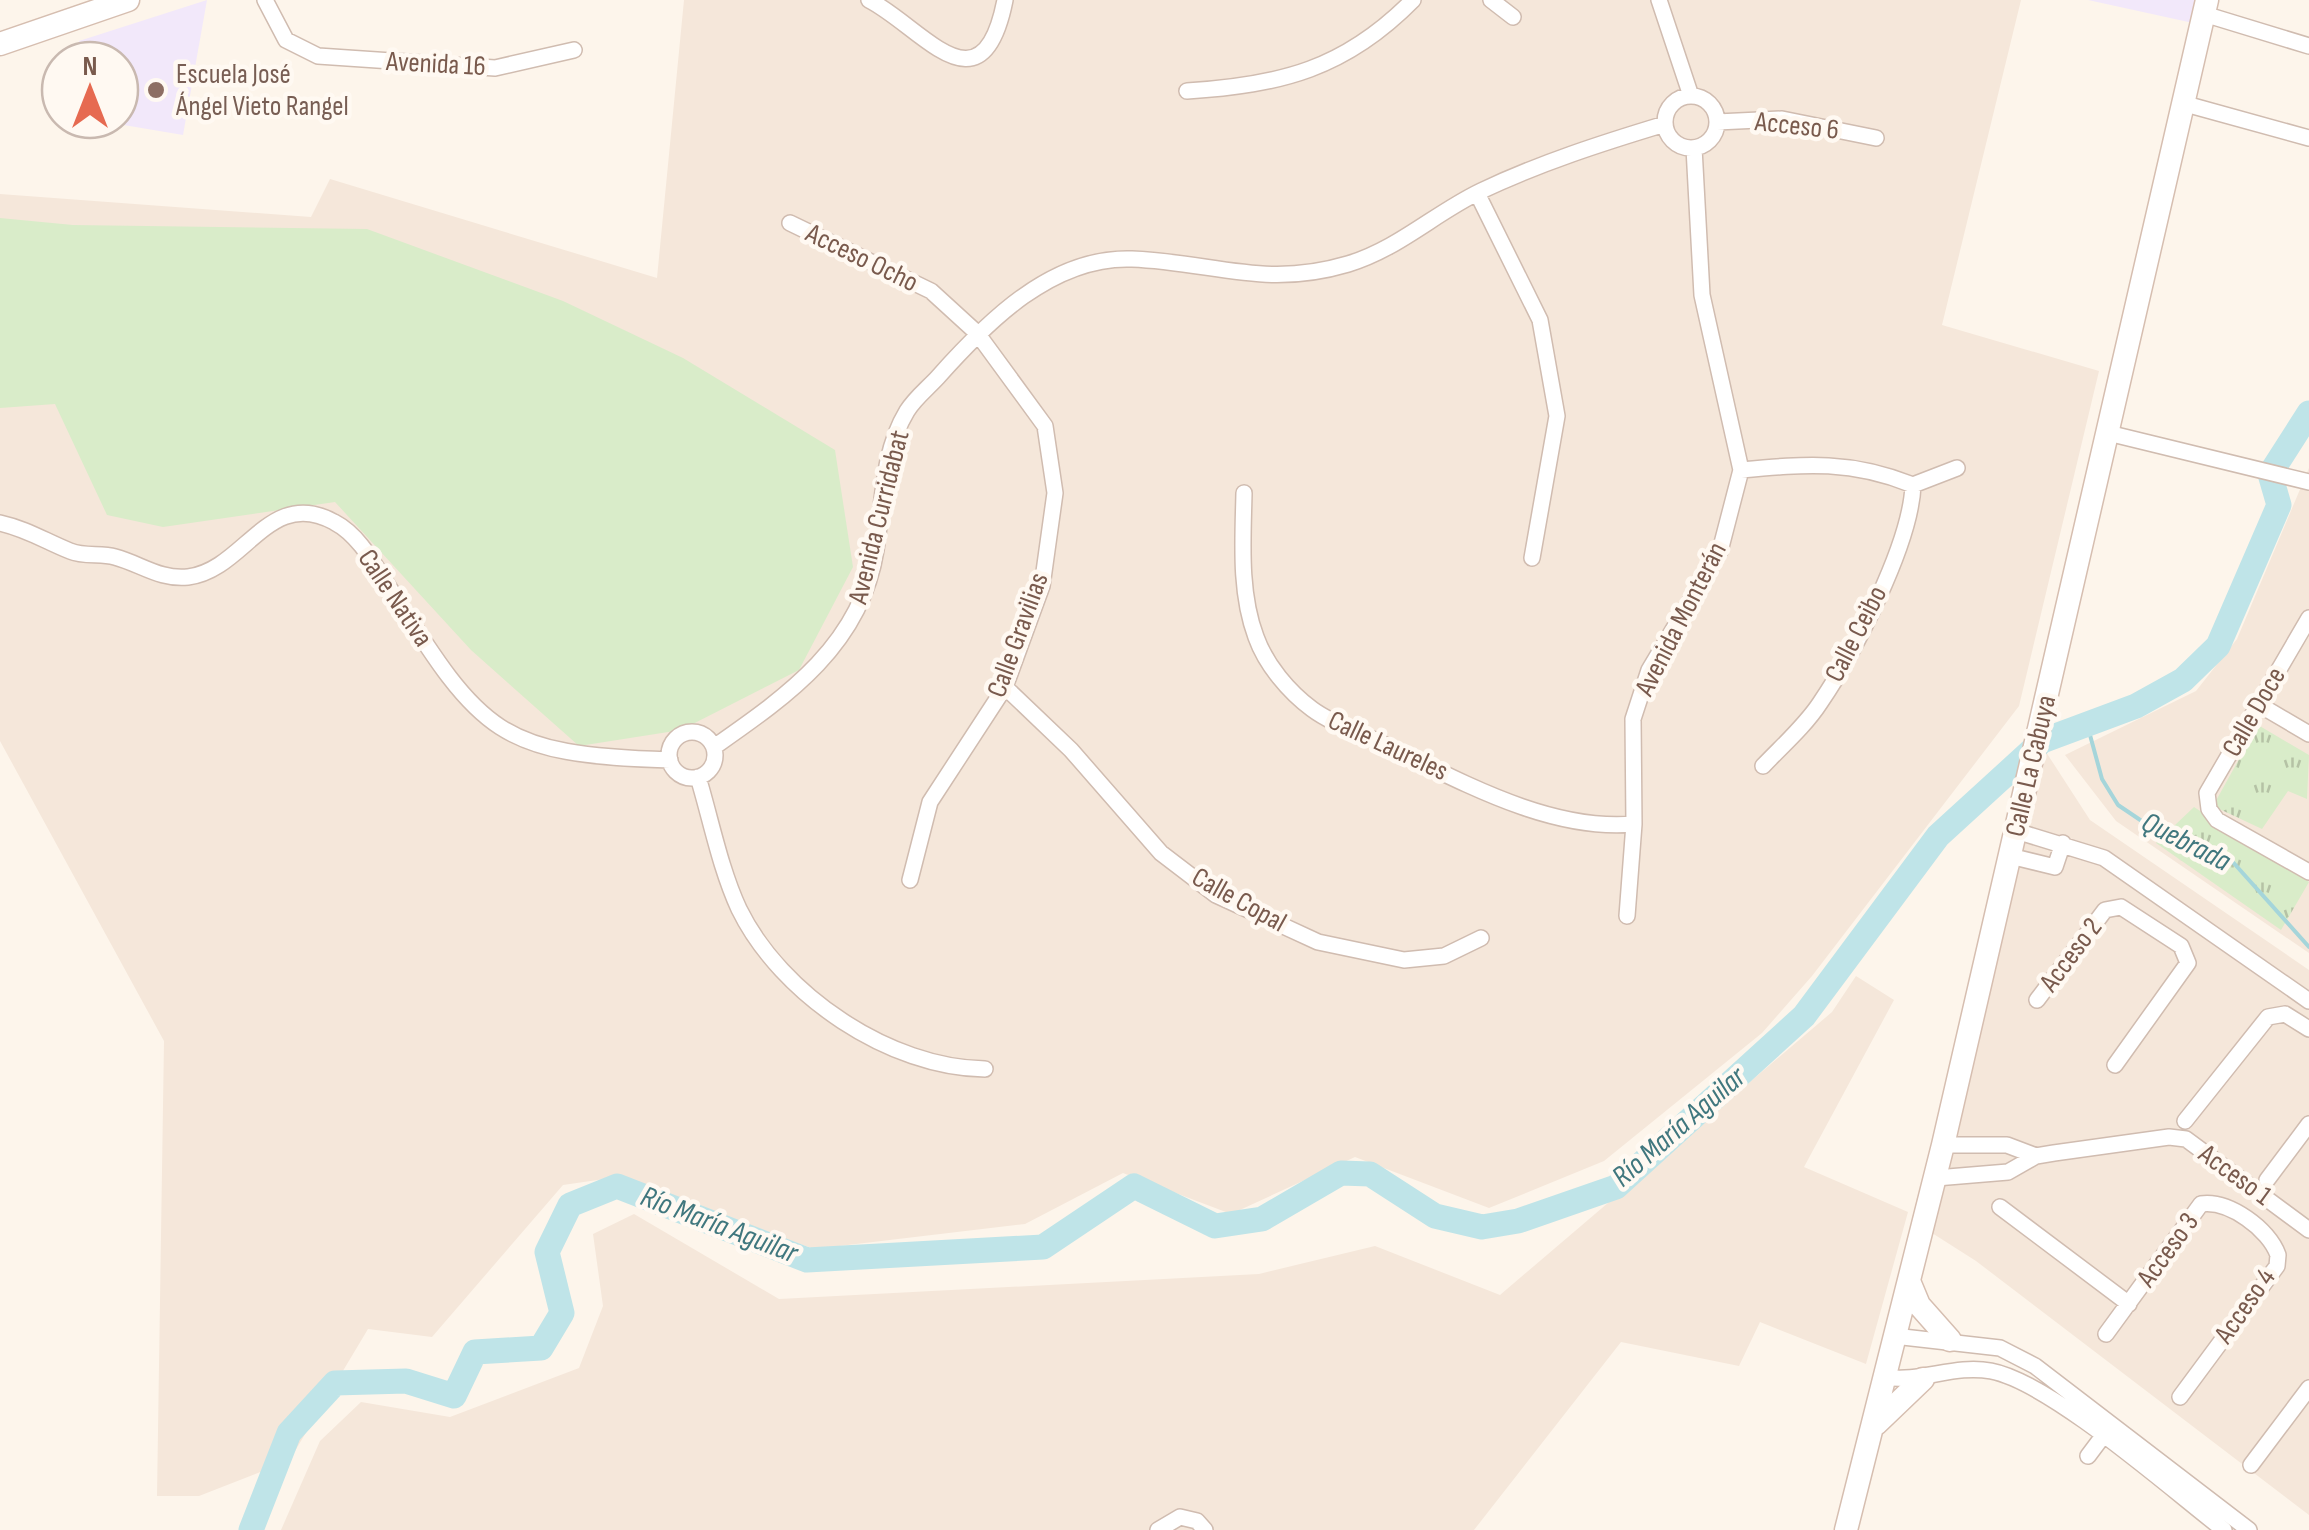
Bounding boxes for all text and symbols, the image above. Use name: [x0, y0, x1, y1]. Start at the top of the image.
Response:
north arrow: [40, 40, 140, 140]
street label: Avenida 16: [384, 45, 487, 83]
text: N: [83, 50, 97, 83]
place label: Escuela José Ángel Vieto Rangel: [175, 58, 349, 123]
marker: Escuela José Ángel Vieto Rangel: [145, 79, 167, 101]
street label: Acceso 6: [1752, 105, 1841, 147]
street label: Acceso Ocho: [800, 216, 923, 299]
street label: Avenida Curridabat: [841, 427, 916, 608]
street label: Avenida Monterán: [1628, 537, 1734, 702]
street label: Calle Nativa: [351, 543, 439, 653]
street label: Calle Gravilias: [980, 568, 1056, 702]
street label: Calle Ceibo: [1818, 581, 1894, 687]
street label: Calle Doce: [2215, 661, 2293, 763]
street label: Calle La Cabuya: [1999, 692, 2063, 840]
street label: Calle Laureles: [1323, 704, 1453, 788]
water label: Quebrada: [2135, 804, 2237, 880]
street label: Calle Copal: [1186, 861, 1292, 939]
street label: Acceso 2: [2032, 912, 2109, 999]
water label: Río María Aguilar: [1605, 1058, 1754, 1195]
street label: Acceso 1: [2191, 1137, 2278, 1212]
water label: Río María Aguilar: [635, 1179, 804, 1272]
street label: Acceso 3: [2129, 1206, 2206, 1294]
street label: Acceso 4: [2207, 1262, 2283, 1351]

